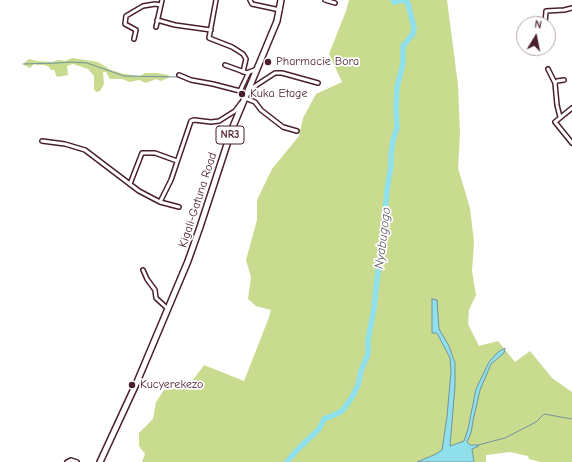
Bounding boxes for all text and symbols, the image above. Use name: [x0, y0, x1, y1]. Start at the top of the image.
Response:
north arrow: [516, 16, 556, 56]
text: N: [533, 18, 543, 32]
place label: Pharmacie Bora: [276, 55, 359, 69]
marker: Pharmacie Bora: [263, 57, 273, 67]
place label: Kuka Etage: [250, 87, 307, 101]
marker: Kuka Etage: [237, 89, 247, 99]
road number: NR3: [216, 126, 244, 144]
street label: Kigali-Gatuna Road: [176, 151, 220, 249]
water label: Nyabugogo: [371, 206, 395, 270]
place label: Kucyerekezo: [140, 378, 203, 392]
marker: Kucyerekezo: [127, 380, 137, 390]

